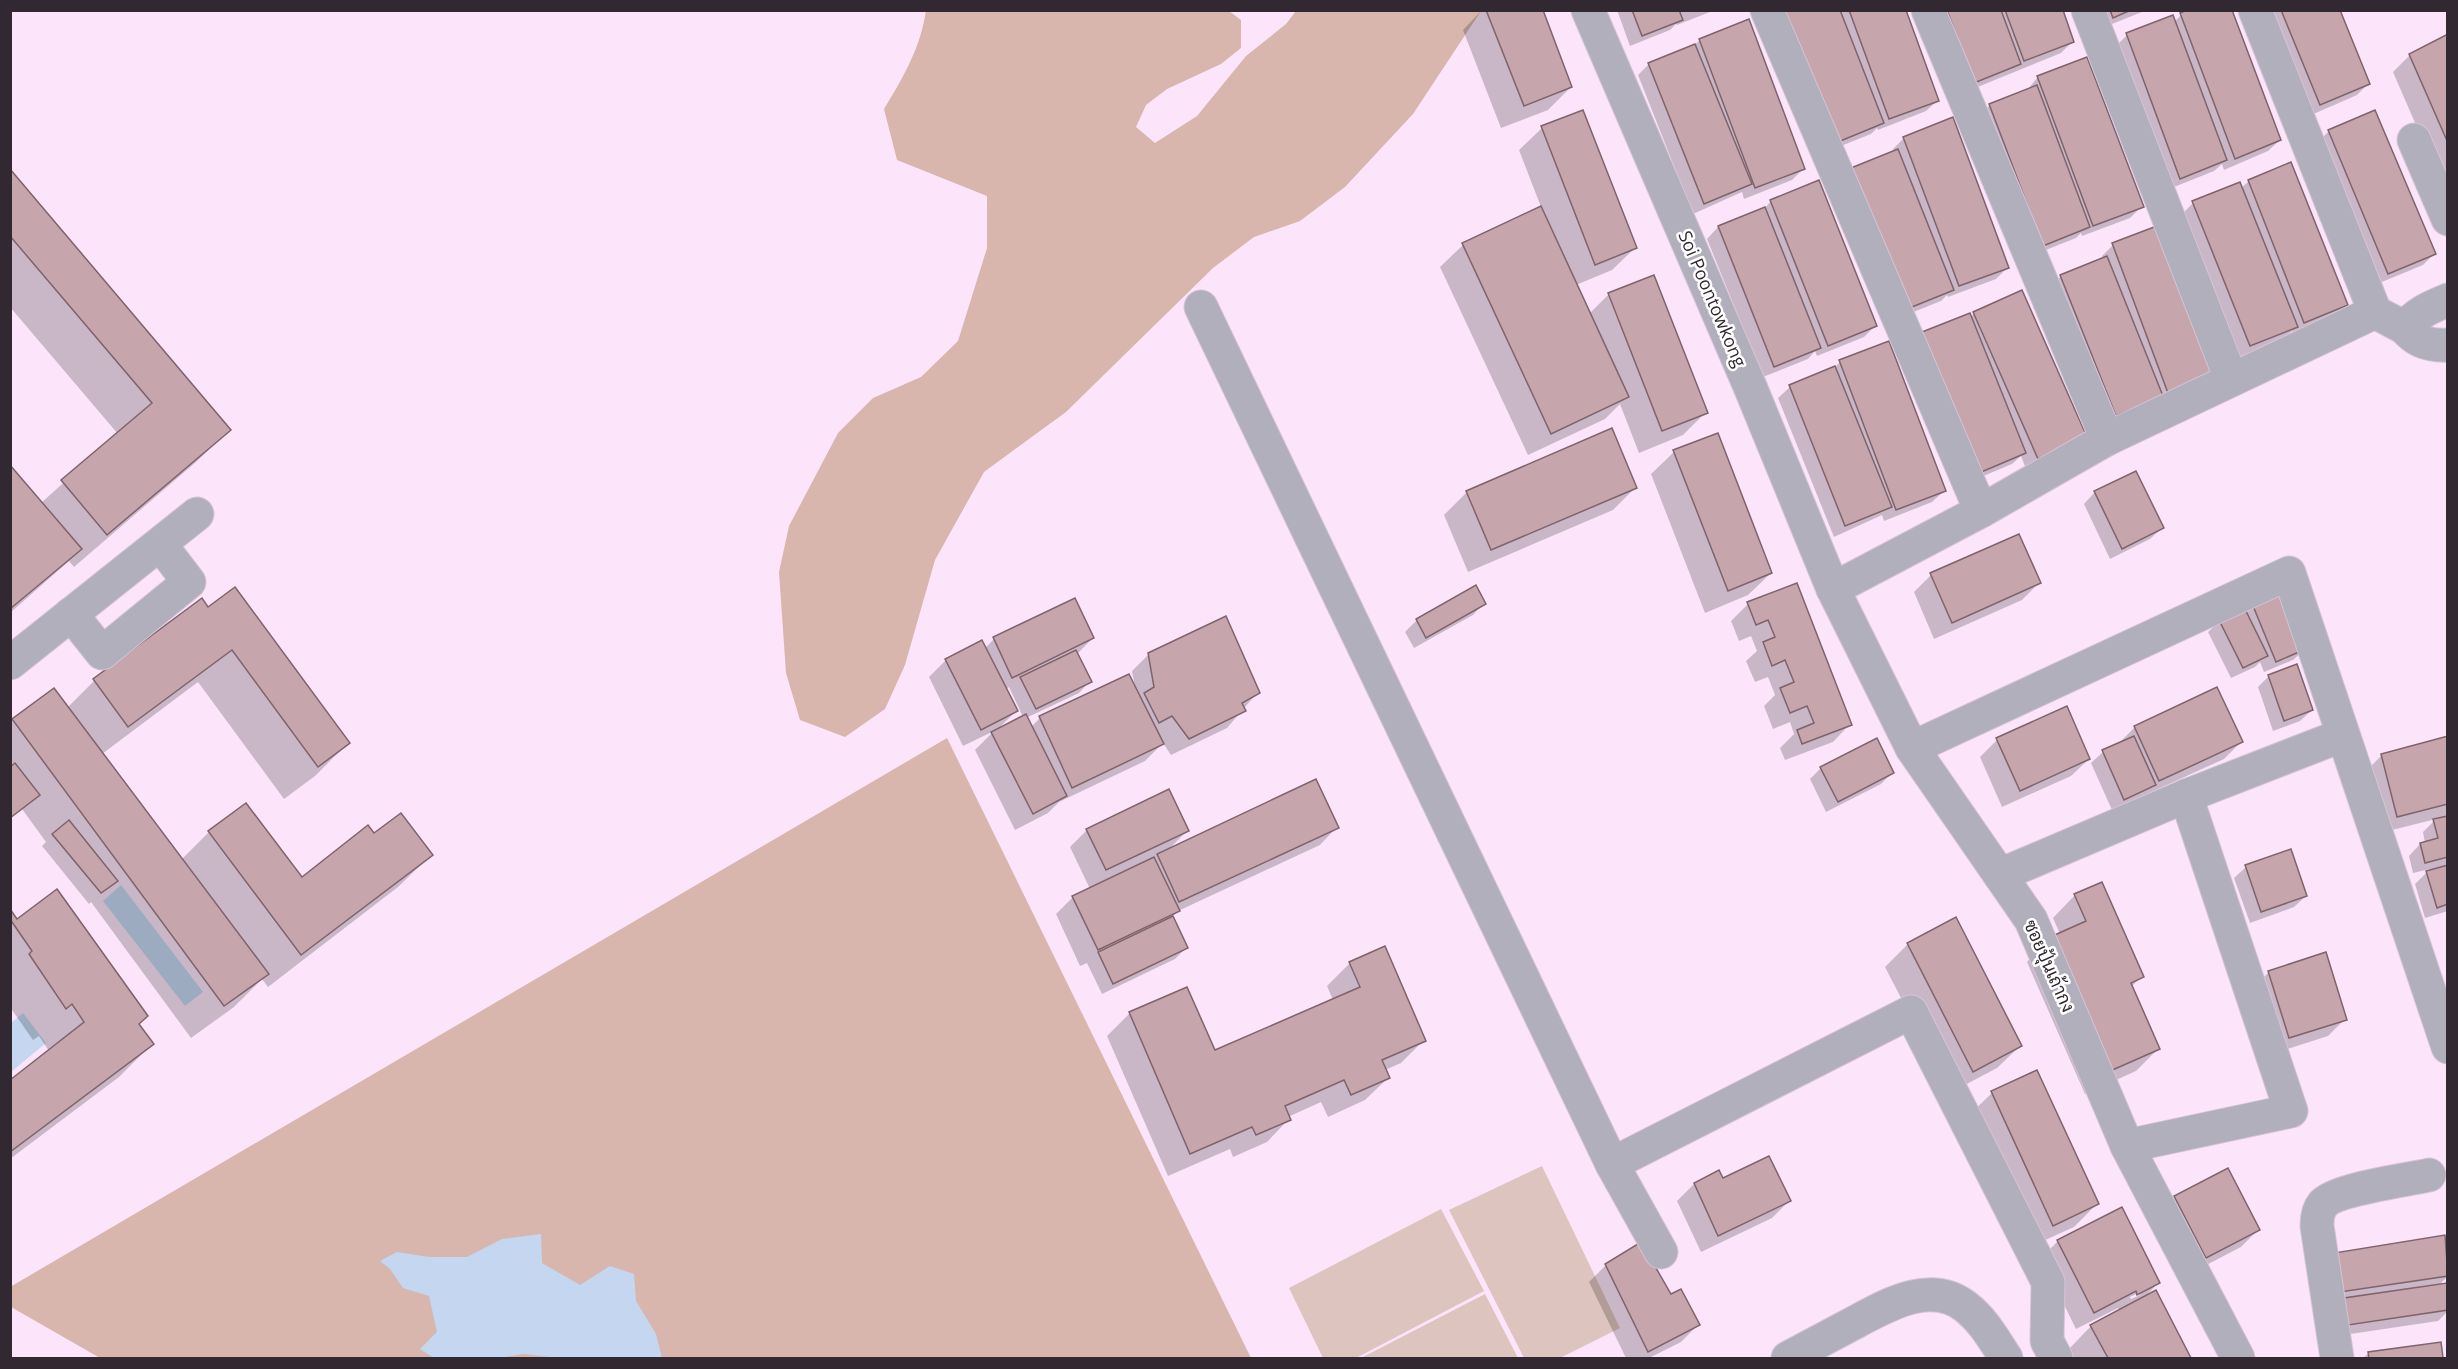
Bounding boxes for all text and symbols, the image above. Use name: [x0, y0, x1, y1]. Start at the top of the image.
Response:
street label: Soi Poontowkong: [1673, 227, 1753, 371]
street label: ซอยปุ้นเถ้ากง: [2018, 916, 2081, 1016]

